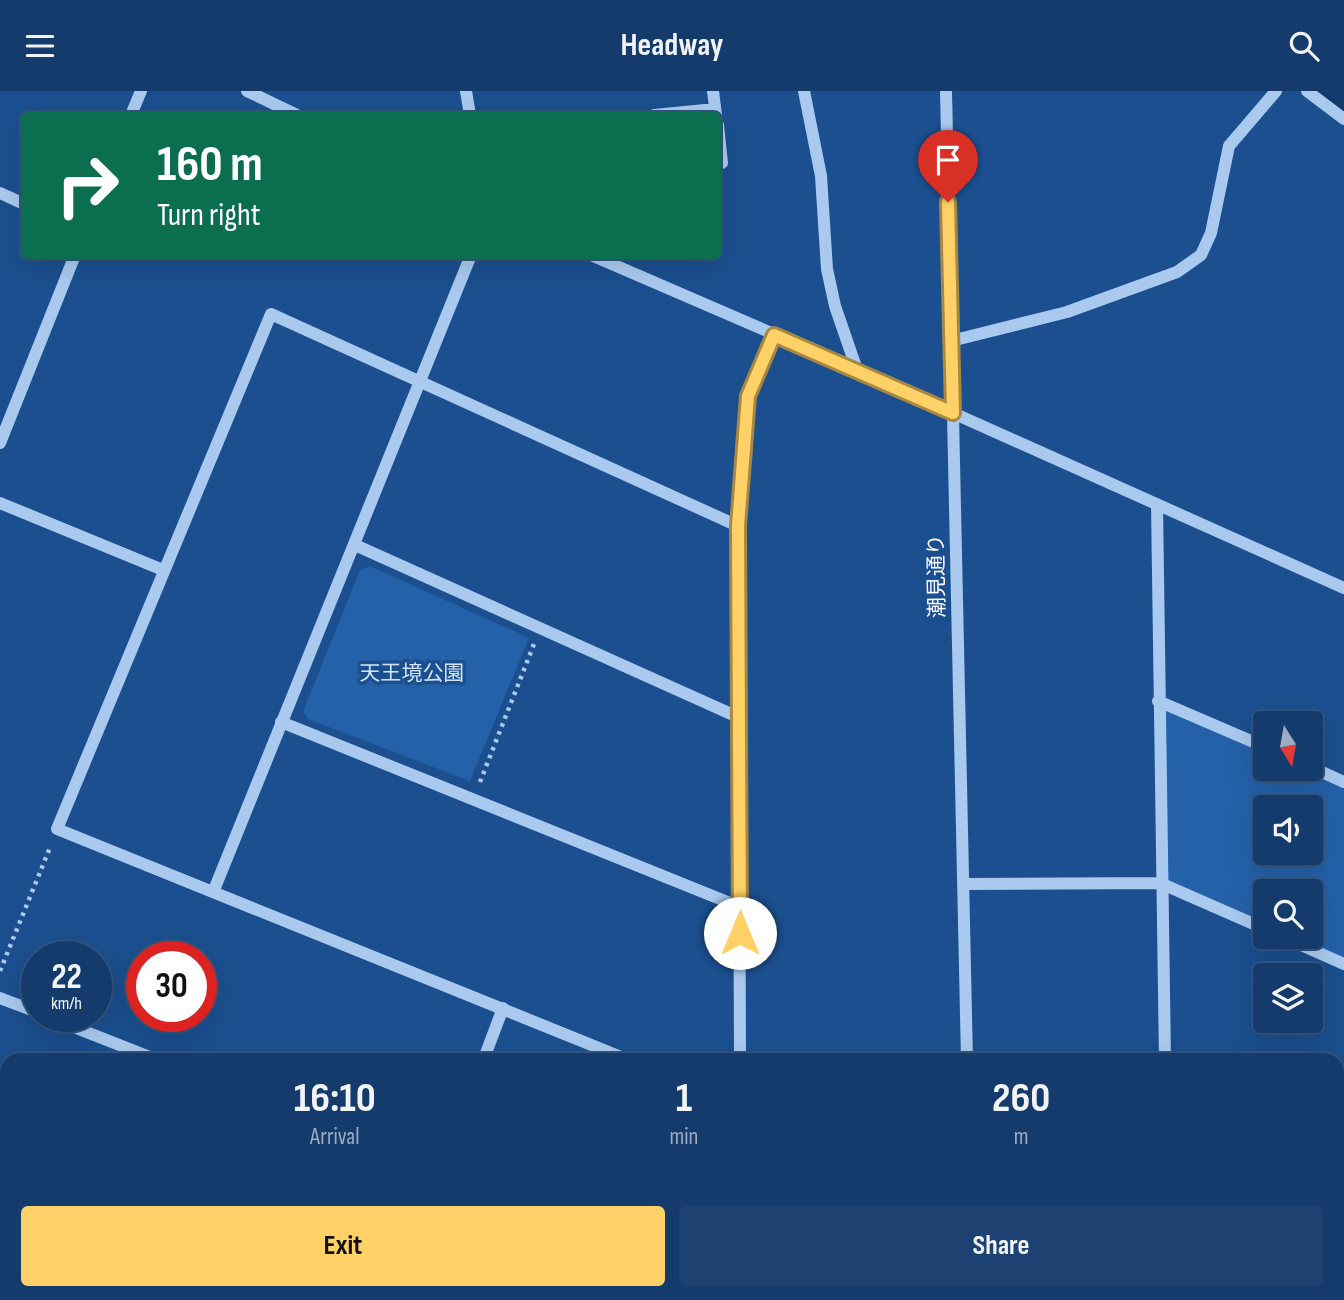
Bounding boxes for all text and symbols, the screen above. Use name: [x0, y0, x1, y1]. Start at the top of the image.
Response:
text: Headway: [621, 26, 723, 65]
icon: menu: [21, 27, 59, 65]
icon: search: [1285, 27, 1323, 65]
pin: [918, 130, 978, 202]
text: 160 m: [157, 136, 263, 195]
icon: right: [42, 140, 133, 231]
icon: arrive: [929, 141, 967, 179]
text: Turn right: [157, 196, 261, 235]
street label: 潮見通り: [924, 534, 950, 618]
park label: 天王境公園: [360, 661, 465, 686]
north arrow: [1253, 711, 1323, 781]
map controls: [1253, 711, 1323, 1033]
button: sound: [1253, 795, 1323, 865]
button: search: [1253, 879, 1323, 949]
position arrow: [703, 896, 777, 970]
speed limit sign: 30: [126, 941, 217, 1032]
text: 22: [51, 956, 82, 999]
button: layers: [1253, 963, 1323, 1033]
text: km/h: [51, 993, 82, 1014]
text: 16:10: [294, 1073, 376, 1124]
text: 1: [676, 1073, 692, 1124]
text: 260: [992, 1073, 1050, 1124]
text: Arrival: [310, 1123, 359, 1151]
text: min: [669, 1123, 698, 1151]
text: m: [1014, 1123, 1029, 1151]
button: Exit: [21, 1206, 665, 1286]
button: Share: [679, 1206, 1323, 1286]

